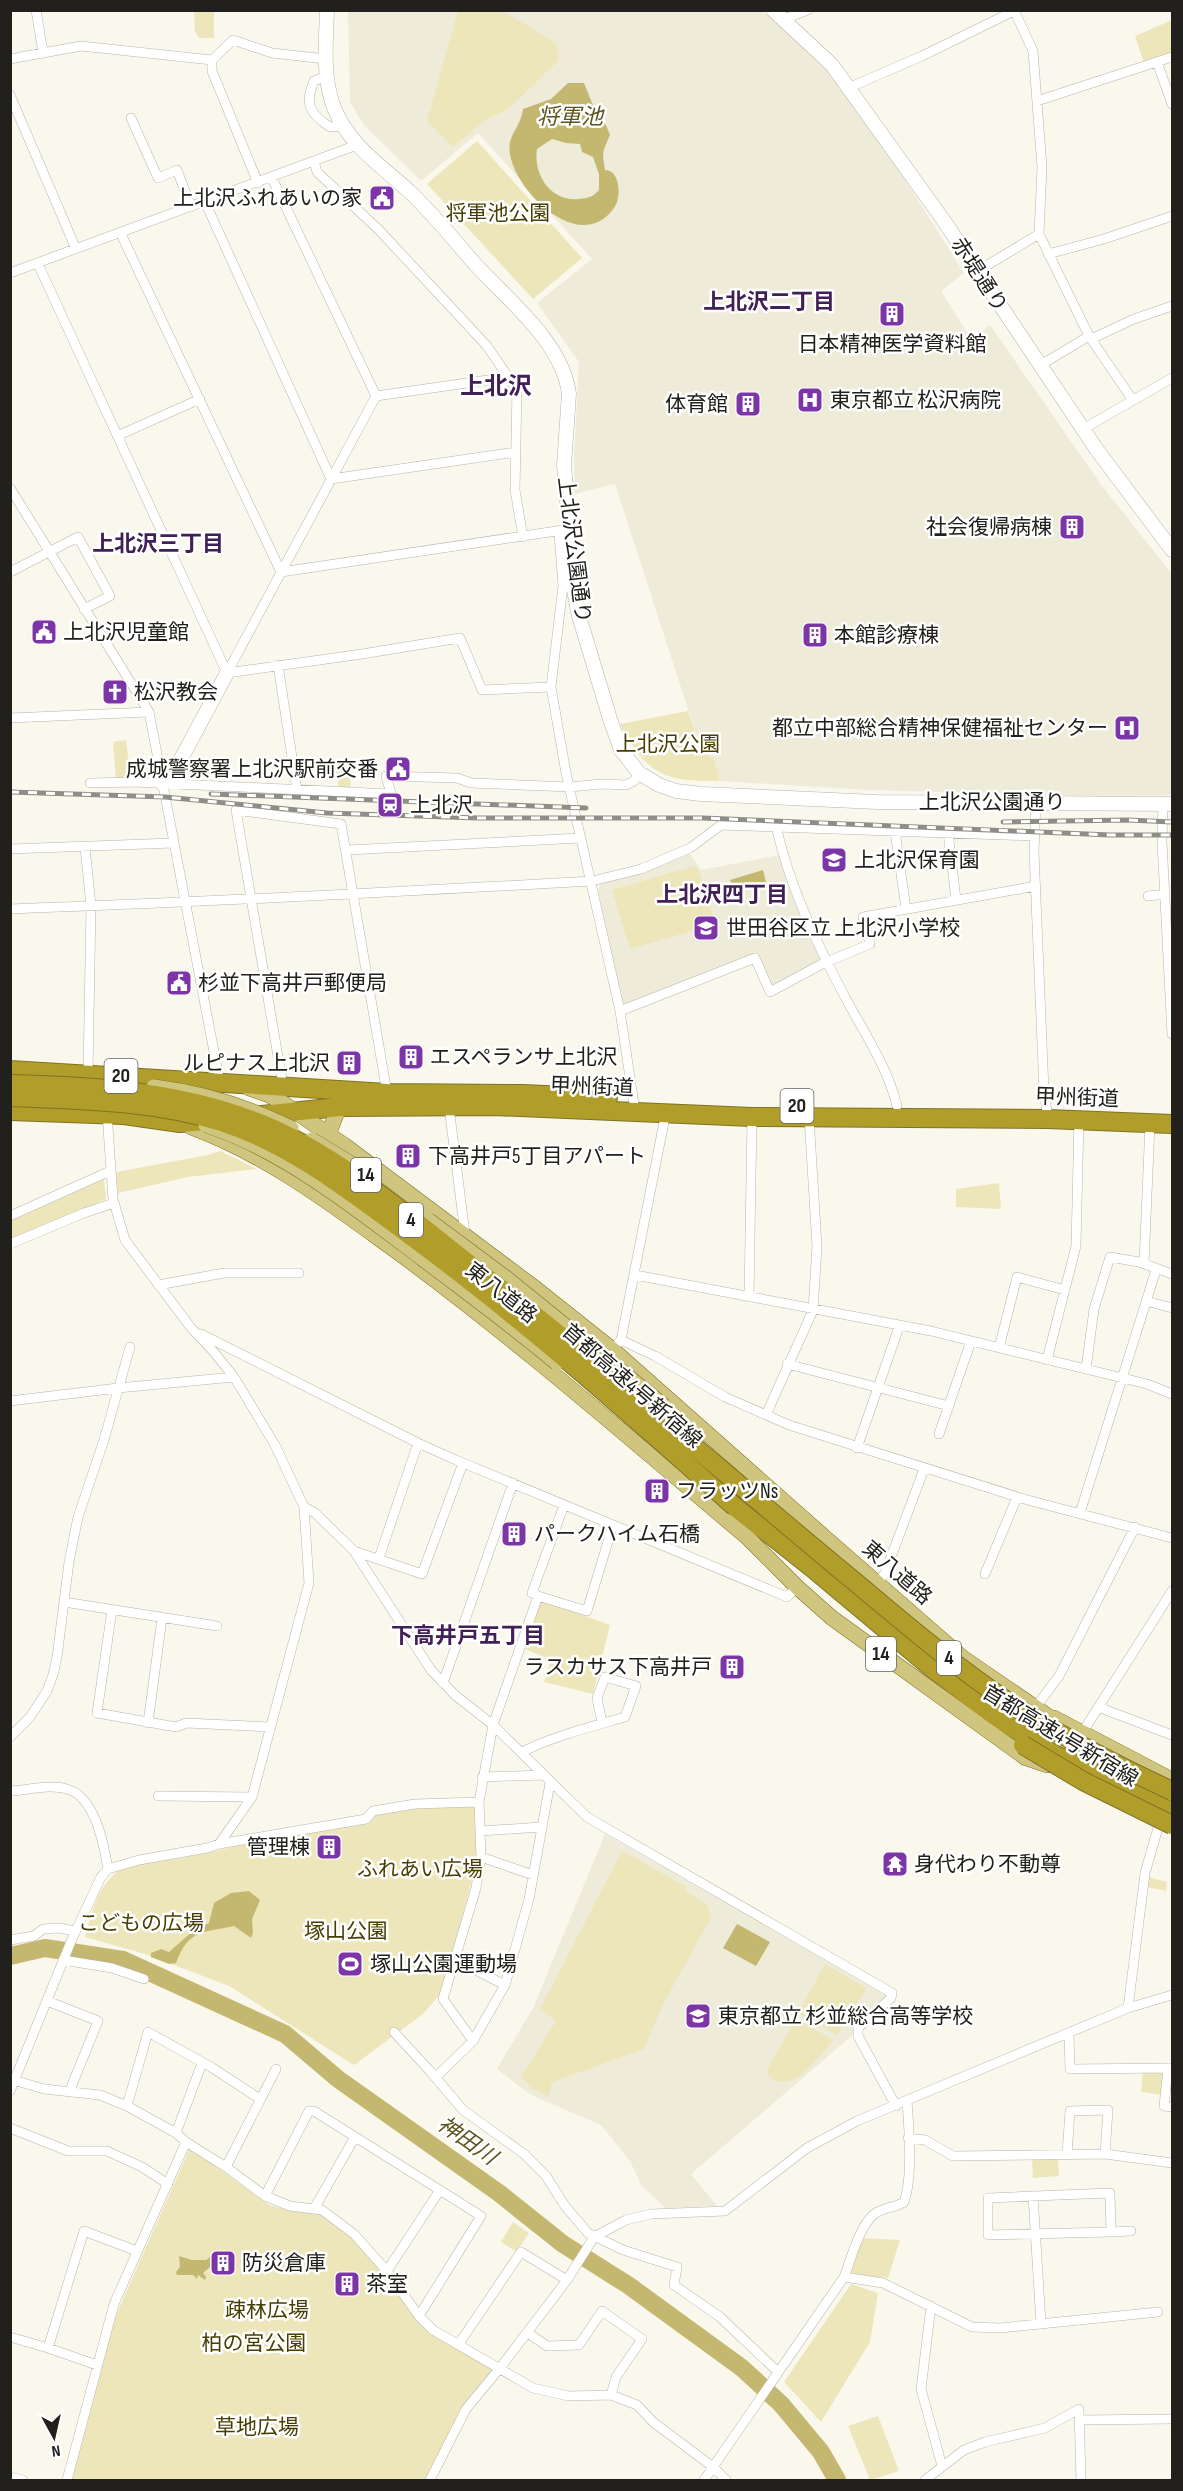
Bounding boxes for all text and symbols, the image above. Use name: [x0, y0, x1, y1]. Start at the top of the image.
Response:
water label: 将軍池: [537, 104, 605, 131]
public building icon: 上北沢ふれあいの家: [367, 183, 397, 213]
place label: 上北沢ふれあいの家: [173, 186, 362, 211]
park label: 将軍池公園: [446, 201, 551, 226]
street label: 赤堤通り: [946, 233, 1012, 317]
district label: 上北沢二丁目: [703, 289, 835, 316]
building icon: 日本精神医学資料館: [877, 299, 907, 329]
place label: 日本精神医学資料館: [798, 332, 987, 357]
district label: 上北沢: [460, 372, 532, 401]
hospital icon: 東京都立 松沢病院: [795, 385, 825, 415]
place label: 東京都立 松沢病院: [830, 388, 1001, 413]
building icon: 体育館: [733, 389, 763, 419]
place label: 体育館: [665, 392, 728, 417]
street label: 上北沢公園通り: [553, 476, 595, 624]
building icon: 社会復帰病棟: [1057, 512, 1087, 542]
place label: 社会復帰病棟: [926, 515, 1052, 540]
district label: 上北沢三丁目: [92, 531, 224, 558]
public building icon: 上北沢児童館: [29, 617, 59, 647]
place label: 上北沢児童館: [63, 620, 189, 645]
building icon: 本館診療棟: [800, 620, 830, 650]
place label: 本館診療棟: [834, 623, 939, 648]
church icon: 松沢教会: [100, 677, 130, 707]
place label: 松沢教会: [134, 680, 218, 705]
hospital icon: 都立中部総合精神保健福祉センター: [1112, 713, 1142, 743]
place label: 都立中部総合精神保健福祉センター: [772, 716, 1108, 741]
park label: 上北沢公園: [616, 732, 721, 757]
public building icon: 成城警察署上北沢駅前交番: [383, 754, 413, 784]
place label: 成城警察署上北沢駅前交番: [126, 757, 378, 782]
station icon: 上北沢: [375, 790, 405, 820]
street label: 上北沢公園通り: [919, 790, 1066, 815]
place label: 上北沢: [410, 793, 473, 818]
school or university icon: 上北沢保育園: [819, 845, 849, 875]
place label: 上北沢保育園: [854, 848, 980, 873]
district label: 上北沢四丁目: [656, 882, 788, 909]
school or university icon: 世田谷区立 上北沢小学校: [691, 913, 721, 943]
place label: 世田谷区立 上北沢小学校: [726, 916, 960, 941]
public building icon: 杉並下高井戸郵便局: [164, 968, 194, 998]
place label: 杉並下高井戸郵便局: [198, 971, 387, 996]
building icon: エスペランサ上北沢: [396, 1042, 426, 1072]
place label: エスペランサ上北沢: [430, 1045, 618, 1070]
building icon: ルピナス上北沢: [334, 1048, 364, 1078]
place label: ルピナス上北沢: [183, 1051, 330, 1076]
road number: 20: [104, 1059, 138, 1093]
street label: 甲州街道: [550, 1073, 634, 1101]
street label: 甲州街道: [1035, 1084, 1119, 1112]
road number: 20: [780, 1089, 814, 1123]
building icon: 下高井戸5丁目アパート: [393, 1141, 423, 1171]
place label: 下高井戸5丁目アパート: [428, 1144, 646, 1169]
road number: 14: [351, 1158, 381, 1192]
road number: 4: [399, 1203, 423, 1237]
street label: 東八道路: [460, 1257, 542, 1329]
street label: 首都高速4号新宿線: [557, 1319, 707, 1453]
building icon: フラッツNs: [642, 1476, 672, 1506]
place label: フラッツNs: [676, 1479, 778, 1504]
building icon: パークハイム石橋: [499, 1519, 529, 1549]
place label: パークハイム石橋: [534, 1522, 700, 1547]
street label: 東八道路: [857, 1536, 937, 1610]
district label: 下高井戸五丁目: [391, 1623, 545, 1650]
road number: 14: [866, 1637, 896, 1671]
road number: 4: [937, 1641, 961, 1675]
building icon: ラスカサス下高井戸: [717, 1652, 747, 1682]
place label: ラスカサス下高井戸: [524, 1655, 712, 1680]
street label: 首都高速4号新宿線: [978, 1680, 1142, 1792]
building icon: 管理棟: [314, 1832, 344, 1862]
place label: 管理棟: [247, 1835, 310, 1860]
temple icon: 身代わり不動尊: [880, 1849, 910, 1879]
place label: 身代わり不動尊: [914, 1852, 1061, 1877]
park label: ふれあい広場: [357, 1857, 483, 1882]
park label: こどもの広場: [78, 1911, 204, 1936]
park label: 塚山公園: [304, 1919, 388, 1944]
sports icon: 塚山公園運動場: [335, 1949, 365, 1979]
place label: 塚山公園運動場: [370, 1952, 517, 1977]
school or university icon: 東京都立 杉並総合高等学校: [683, 2001, 713, 2031]
place label: 東京都立 杉並総合高等学校: [718, 2004, 973, 2029]
water label: 神田川: [432, 2111, 503, 2172]
building icon: 防災倉庫: [208, 2248, 238, 2278]
place label: 防災倉庫: [242, 2251, 326, 2276]
building icon: 茶室: [332, 2269, 362, 2299]
place label: 茶室: [366, 2272, 408, 2297]
park label: 疎林広場: [225, 2298, 309, 2323]
park label: 柏の宮公園: [202, 2331, 307, 2356]
north arrow: [24, 2407, 84, 2467]
park label: 草地広場: [215, 2415, 299, 2440]
text: N: [50, 2440, 61, 2460]

